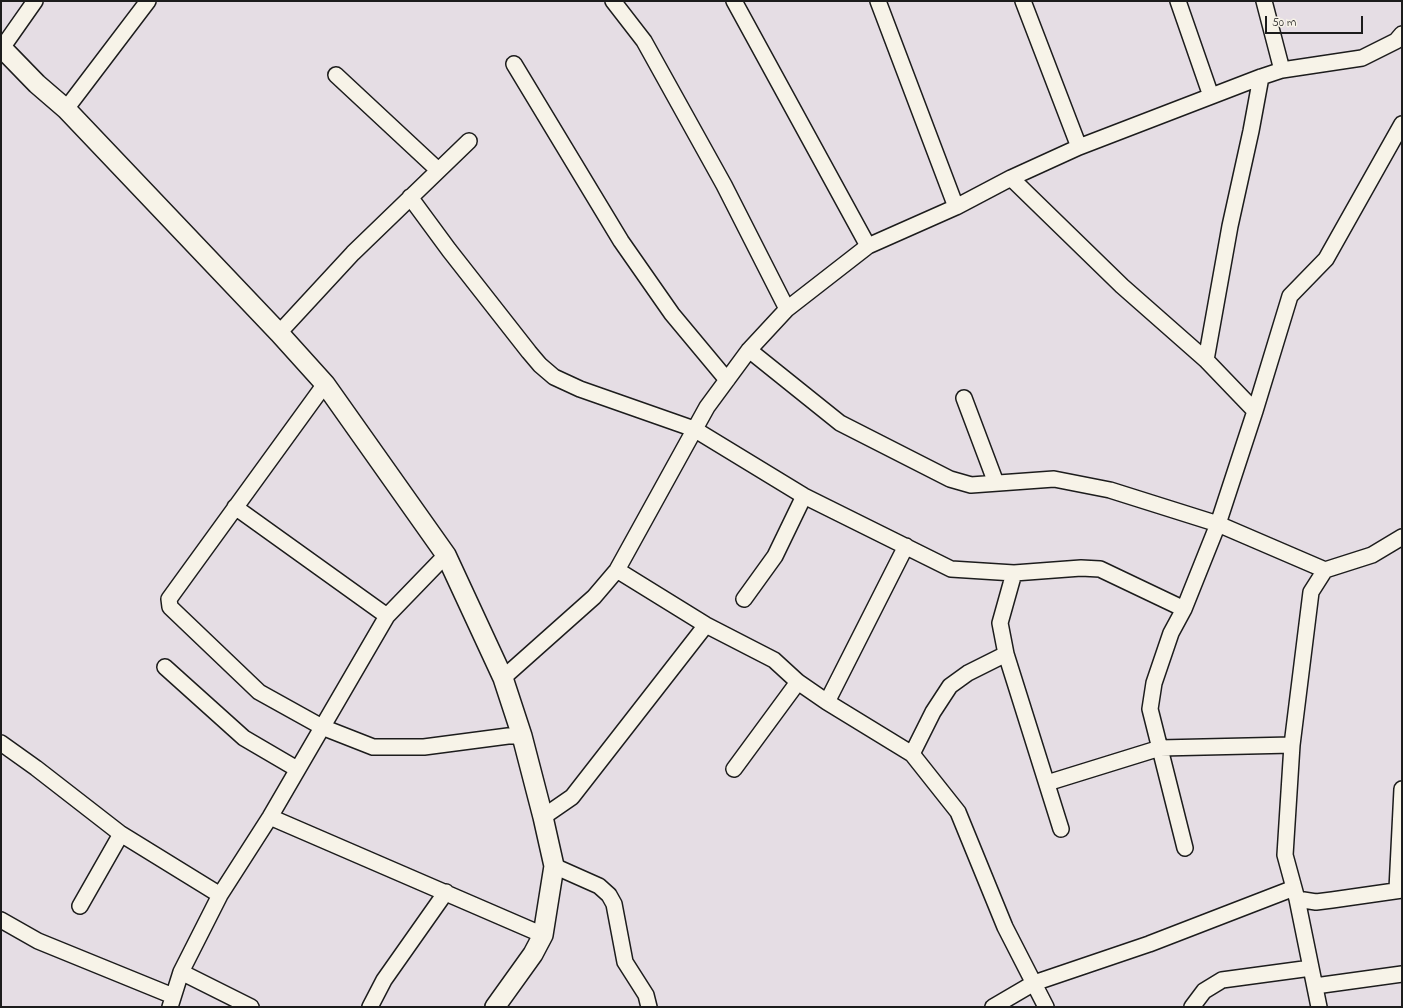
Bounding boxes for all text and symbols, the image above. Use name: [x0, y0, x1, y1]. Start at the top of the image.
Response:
scale bar: [1267, 8, 1365, 34]
text: 50 m: [1272, 14, 1296, 32]

